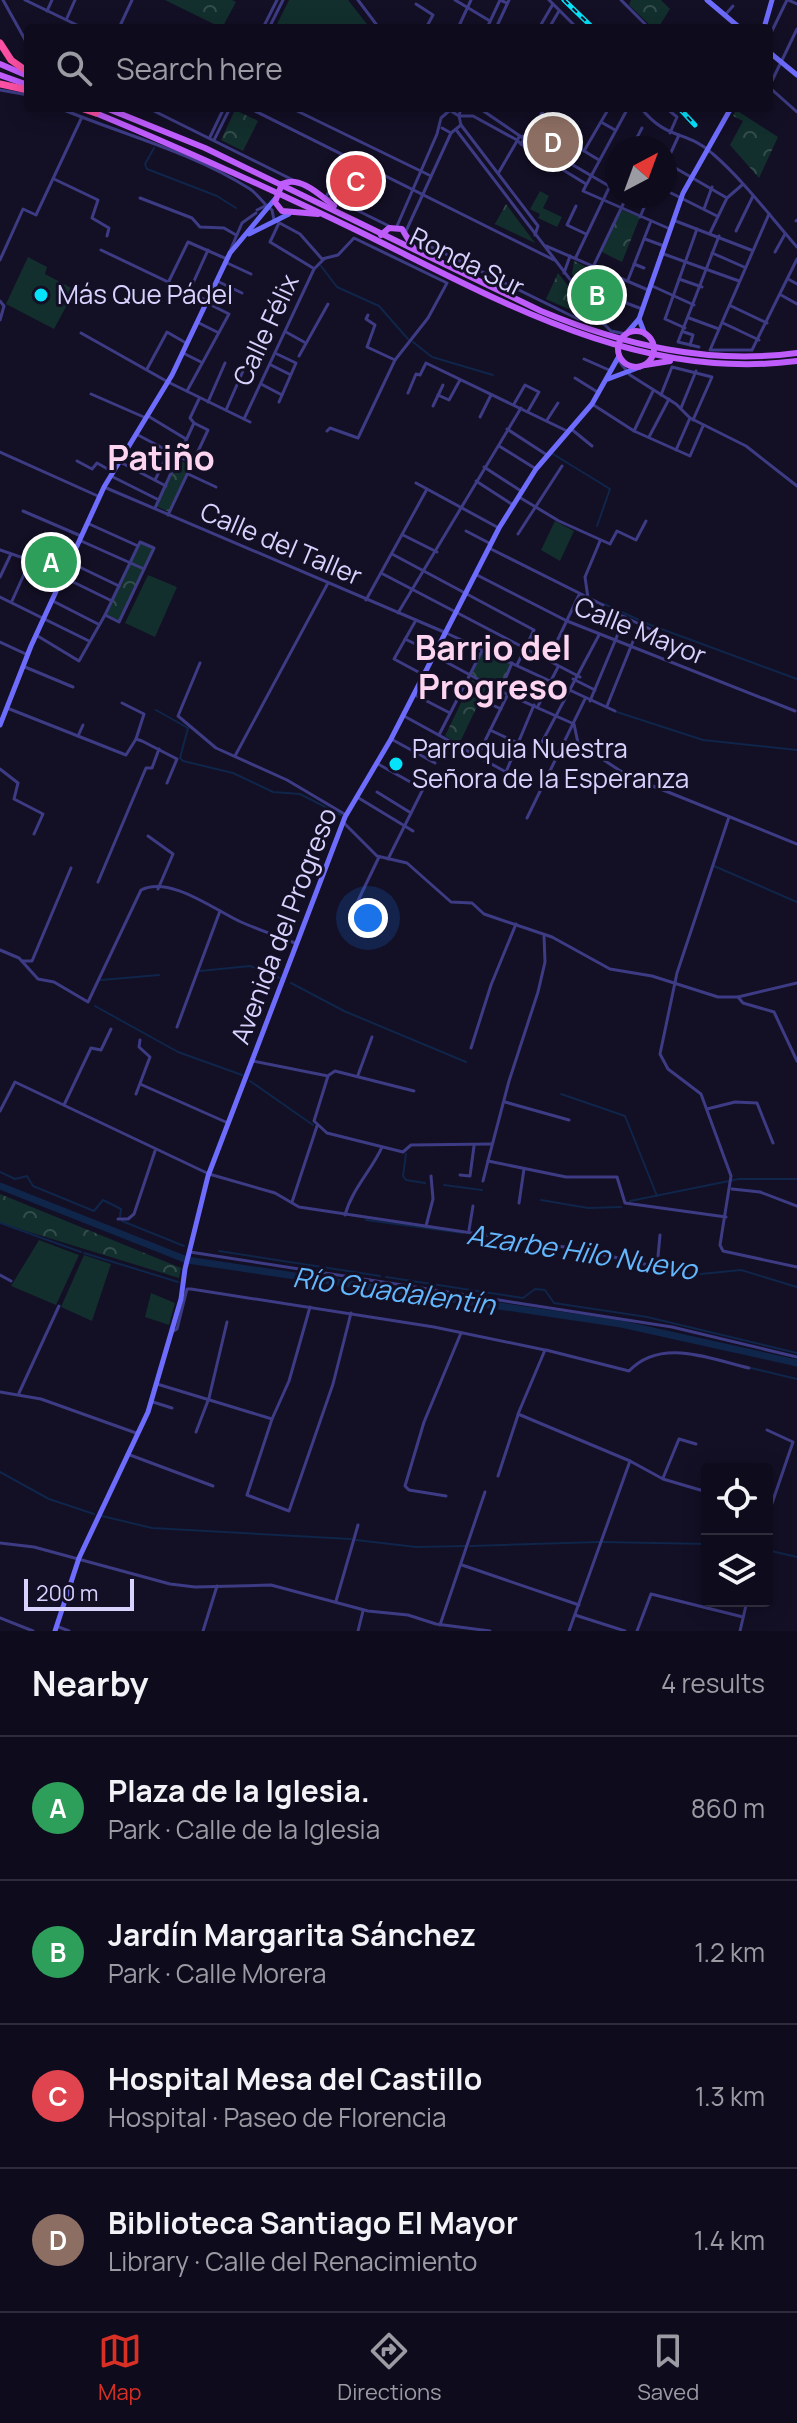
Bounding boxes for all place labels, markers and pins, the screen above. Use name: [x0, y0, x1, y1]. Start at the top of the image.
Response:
pin: D: [527, 112, 579, 172]
pin: C: [330, 151, 382, 211]
pin: B: [571, 265, 623, 325]
place label: Más Que Pádel: [57, 276, 233, 312]
marker: Más Que Pádel: [32, 286, 50, 304]
pin: A: [25, 532, 77, 592]
place label: Parroquia Nuestra Señora de la Esperanza: [412, 730, 689, 796]
marker: Parroquia Nuestra Señora de la Esperanza: [387, 755, 405, 773]

